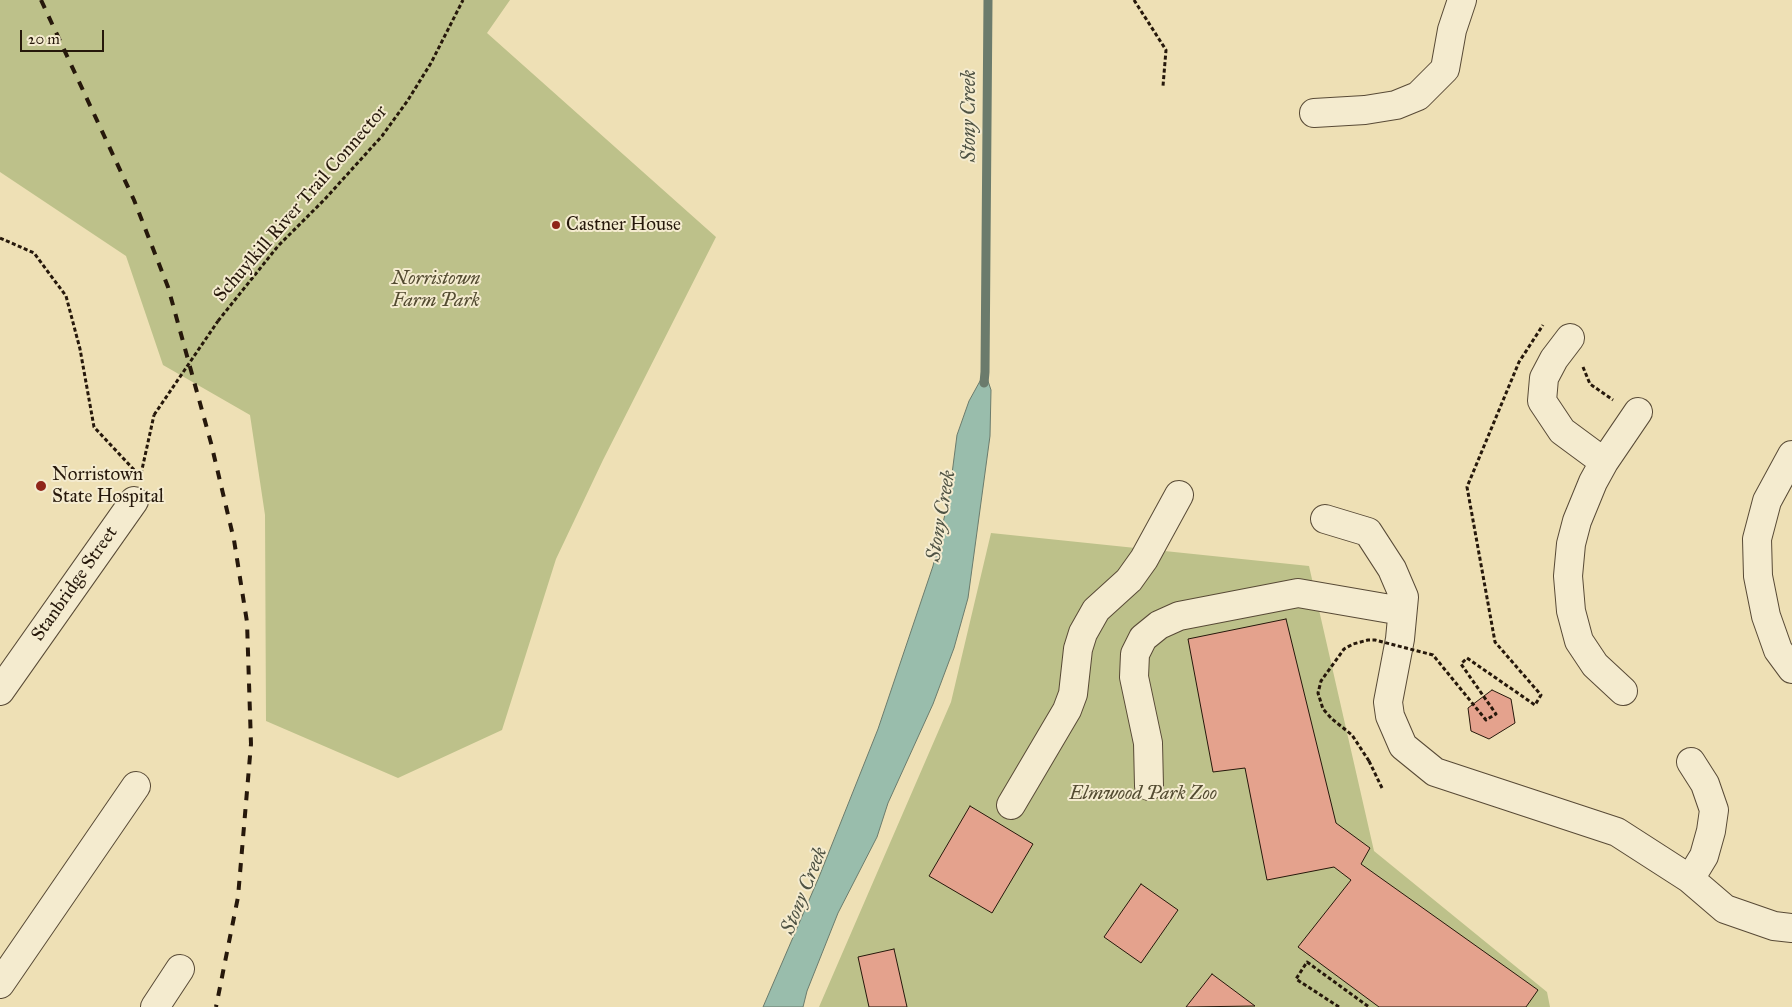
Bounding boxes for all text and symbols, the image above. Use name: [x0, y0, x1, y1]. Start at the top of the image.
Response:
scale bar: [22, 20, 106, 52]
text: 20 m: [28, 30, 60, 48]
water label: Stony Creek: [958, 70, 982, 162]
street label: Schuylkill River Trail Connector: [209, 101, 393, 307]
place label: Castner House: [566, 214, 681, 236]
marker: Castner House: [550, 219, 562, 231]
park label: Norristown Farm Park: [392, 268, 480, 312]
place label: Norristown State Hospital: [52, 464, 164, 508]
water label: Stony Creek: [922, 469, 962, 563]
marker: Norristown State Hospital: [34, 479, 48, 493]
street label: Stanbridge Street: [27, 522, 123, 646]
park label: Elmwood Park Zoo: [1069, 783, 1217, 805]
water label: Stony Creek: [777, 844, 833, 938]

